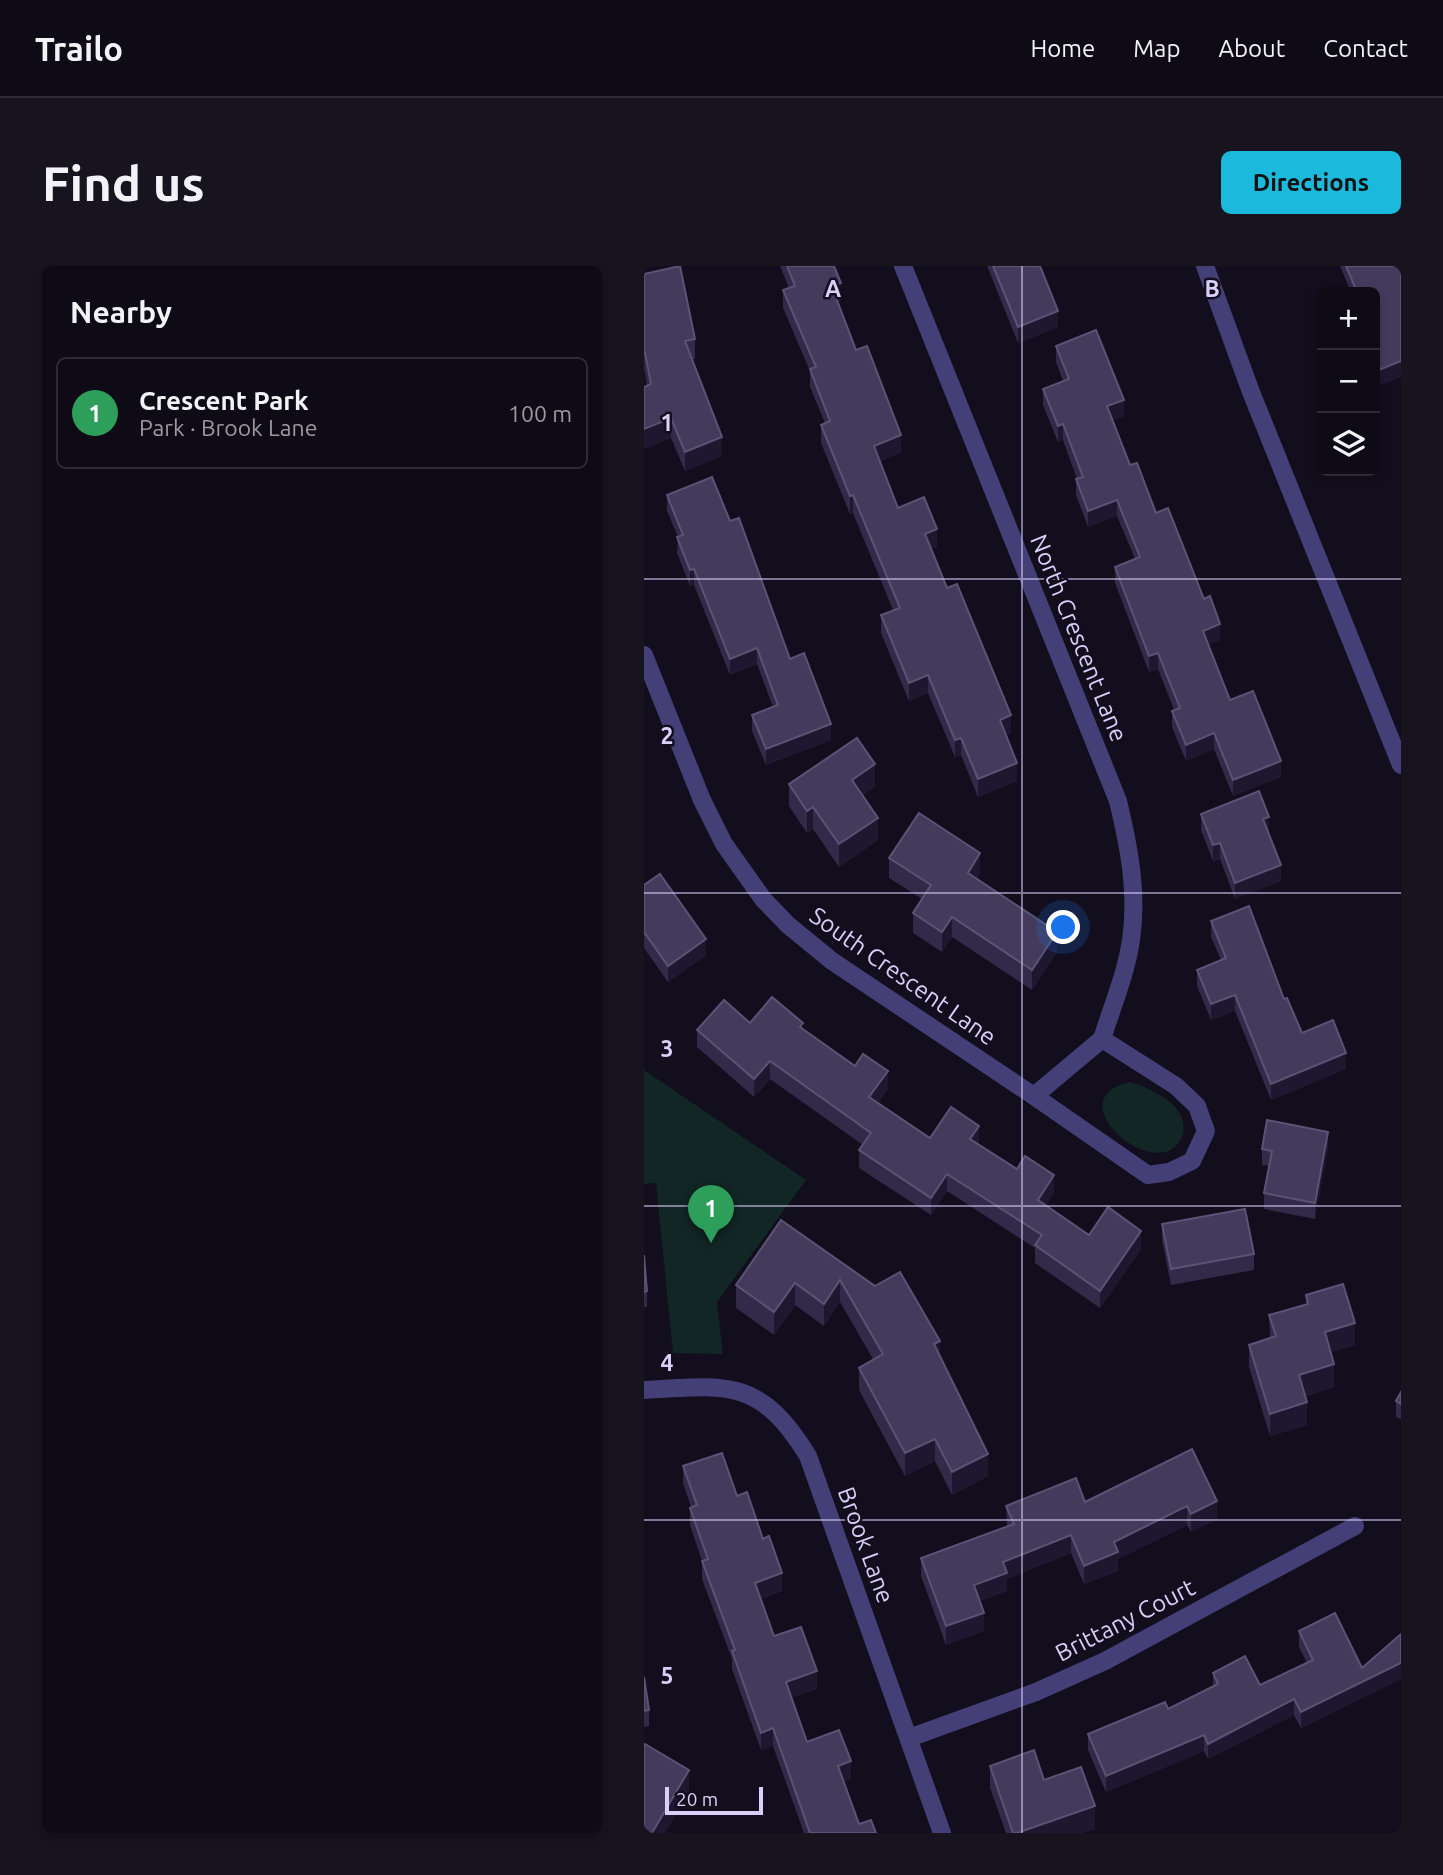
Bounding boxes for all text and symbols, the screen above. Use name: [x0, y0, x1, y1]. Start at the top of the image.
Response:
text: Trailo: [35, 30, 123, 67]
text: Home: [1030, 35, 1095, 62]
text: Map: [1133, 35, 1180, 62]
text: About: [1218, 35, 1285, 62]
text: Contact: [1323, 35, 1408, 62]
button: Directions: [1221, 151, 1401, 214]
text: Find us: [42, 155, 205, 210]
text: A: [825, 276, 841, 301]
text: B: [1204, 276, 1220, 301]
map controls: [1317, 287, 1380, 476]
button: +: [1317, 287, 1380, 350]
text: Nearby: [70, 295, 172, 329]
button: −: [1317, 350, 1380, 413]
text: Crescent Park: [139, 386, 309, 415]
text: 1: [89, 401, 101, 426]
text: 100 m: [508, 401, 572, 426]
text: 1: [661, 410, 673, 435]
button: layers: [1317, 413, 1380, 476]
text: Park · Brook Lane: [139, 415, 317, 440]
street label: North Crescent Lane: [1025, 531, 1133, 745]
text: 2: [661, 723, 673, 748]
street label: South Crescent Lane: [805, 902, 1001, 1050]
your location: [1046, 910, 1080, 944]
text: 3: [661, 1036, 673, 1061]
pin: 1: [688, 1185, 734, 1243]
text: 4: [661, 1350, 674, 1375]
street label: Brook Lane: [833, 1483, 899, 1607]
street label: Brittany Court: [1051, 1573, 1200, 1667]
text: 5: [661, 1663, 673, 1688]
scale bar: [665, 1784, 763, 1816]
text: 20 m: [676, 1788, 718, 1810]

